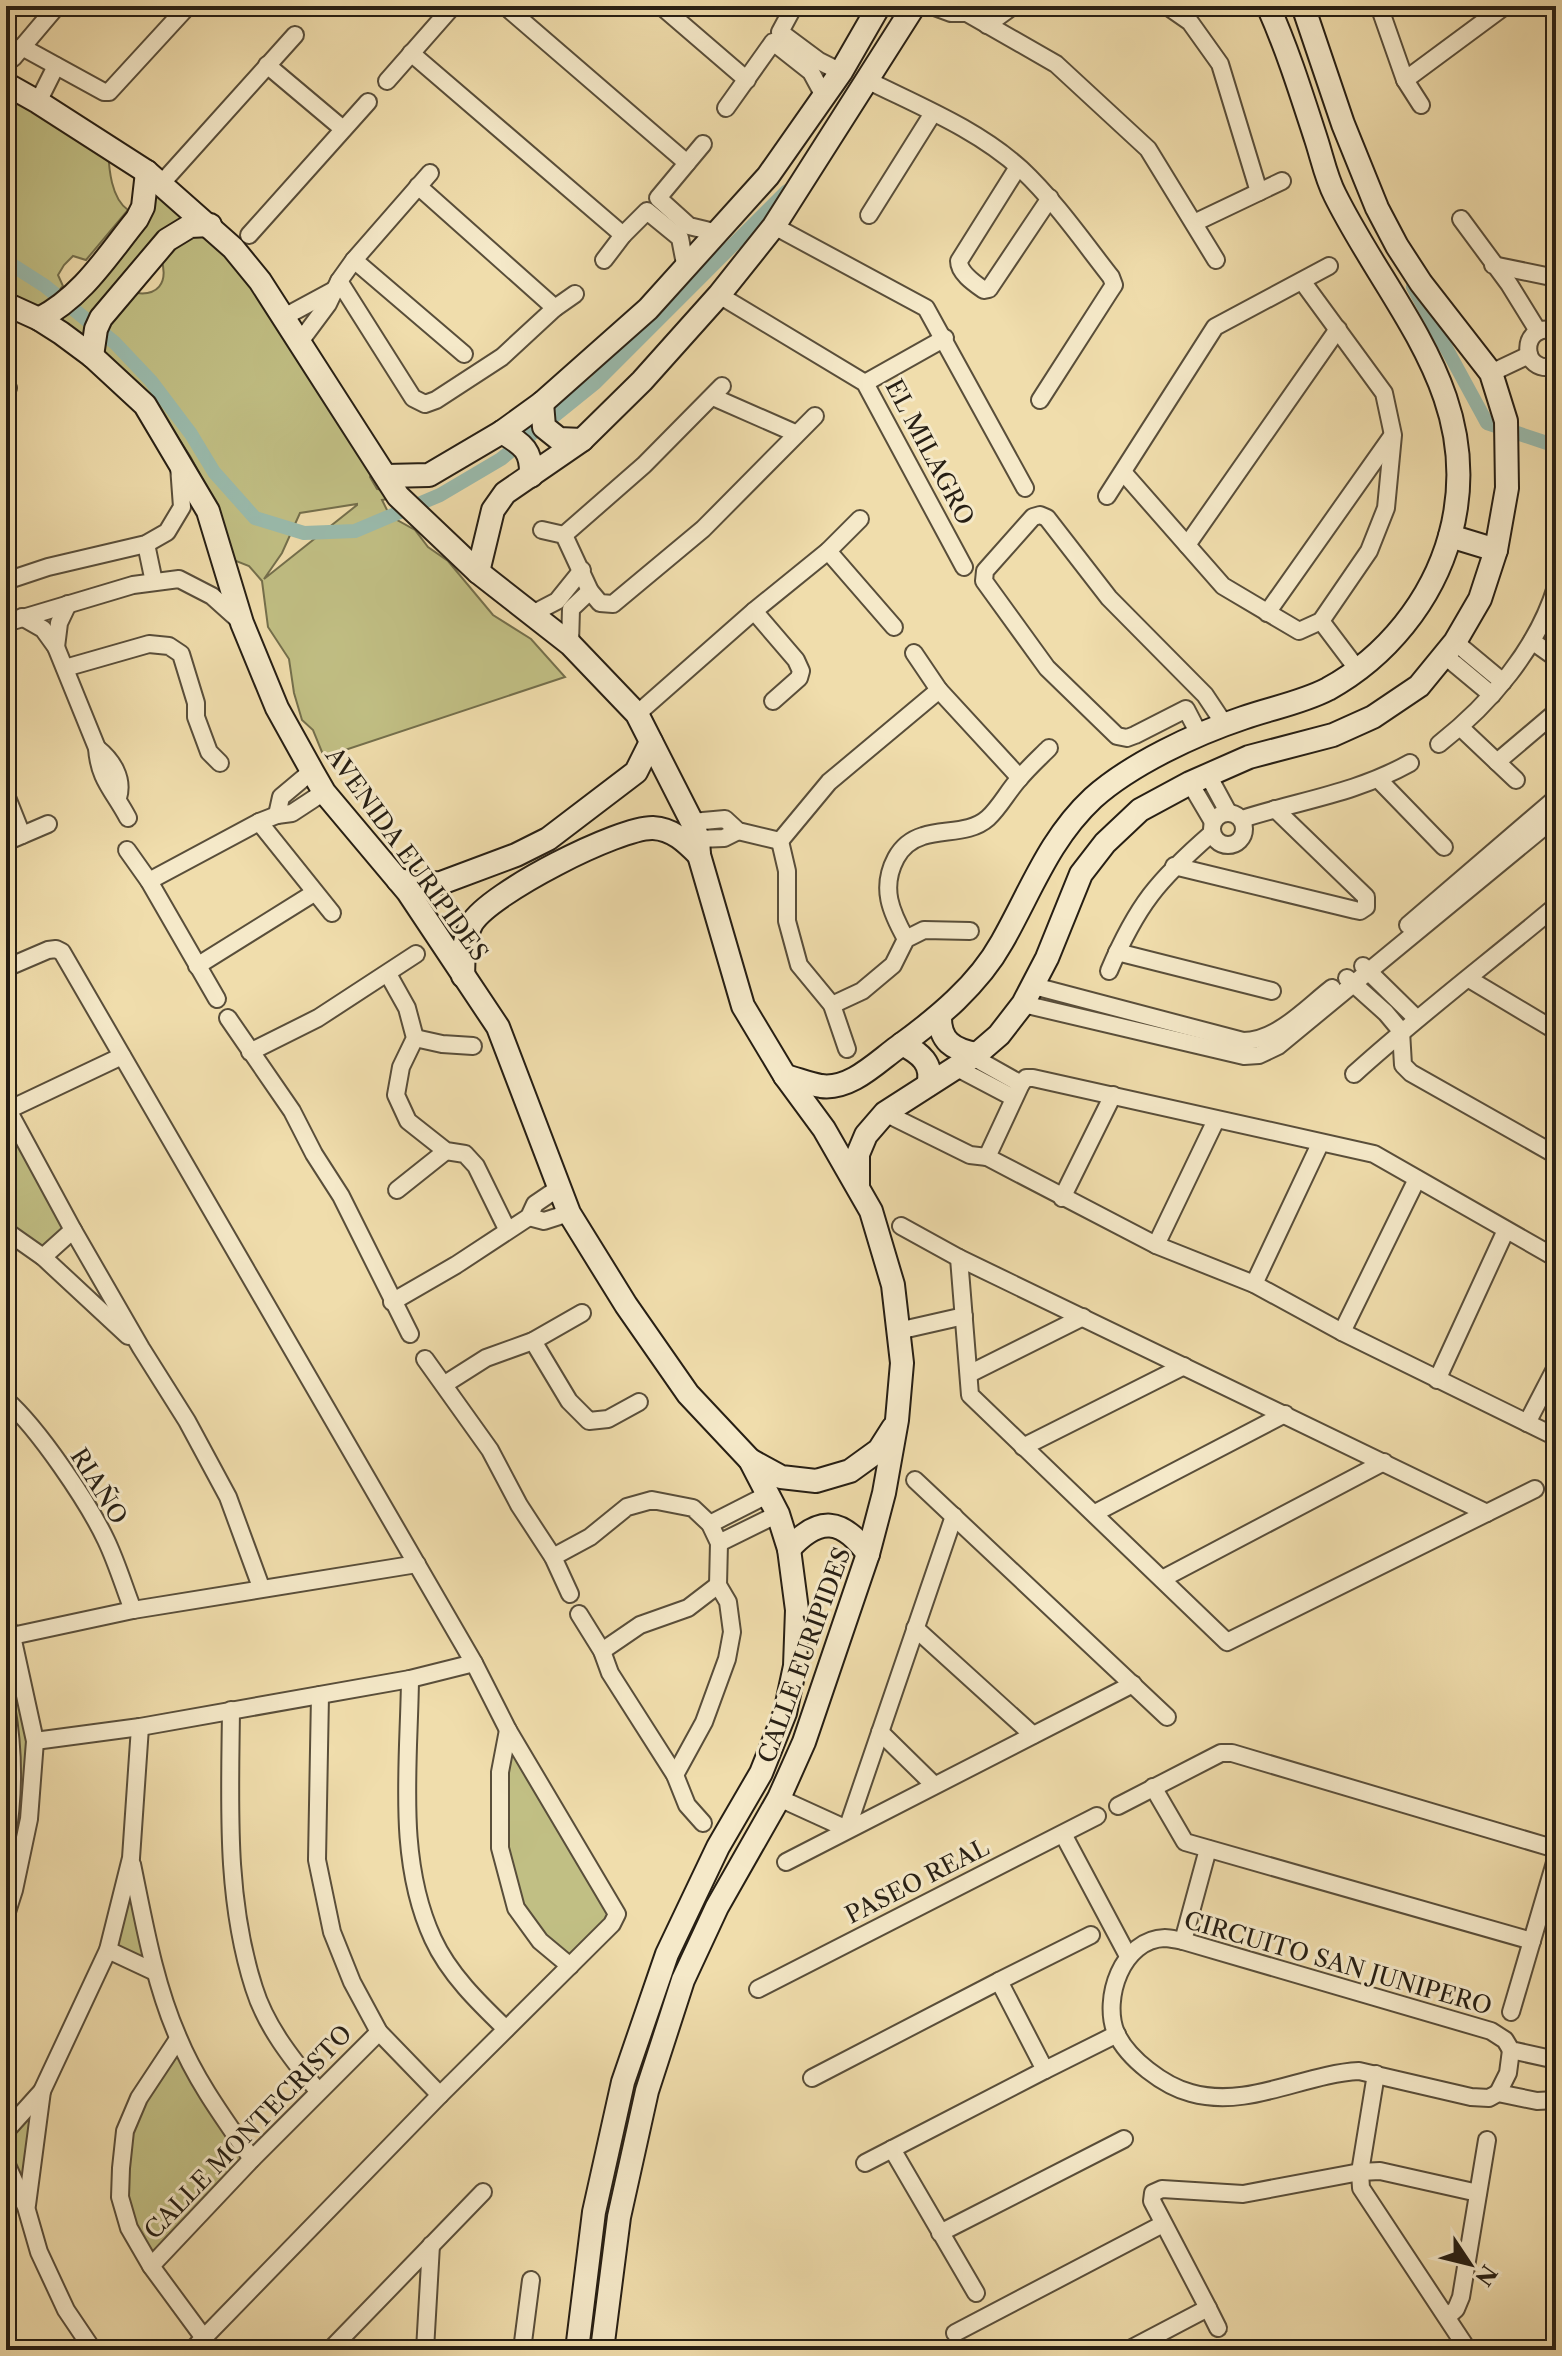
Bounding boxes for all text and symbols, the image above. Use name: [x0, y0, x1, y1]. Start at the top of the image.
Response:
street label: EL MILAGRO: [879, 374, 981, 530]
street label: AVENIDA EURIPIDES: [319, 741, 494, 966]
street label: RIAÑO: [64, 1442, 134, 1529]
street label: CALLE EURÍPIDES: [751, 1543, 856, 1767]
street label: PASEO REAL: [840, 1832, 994, 1930]
street label: CIRCUITO SAN JUNIPERO: [1181, 1905, 1495, 2021]
street label: CALLE MONTECRISTO: [138, 2019, 358, 2245]
north arrow: [1430, 2224, 1510, 2304]
text: N: [1469, 2260, 1503, 2291]

